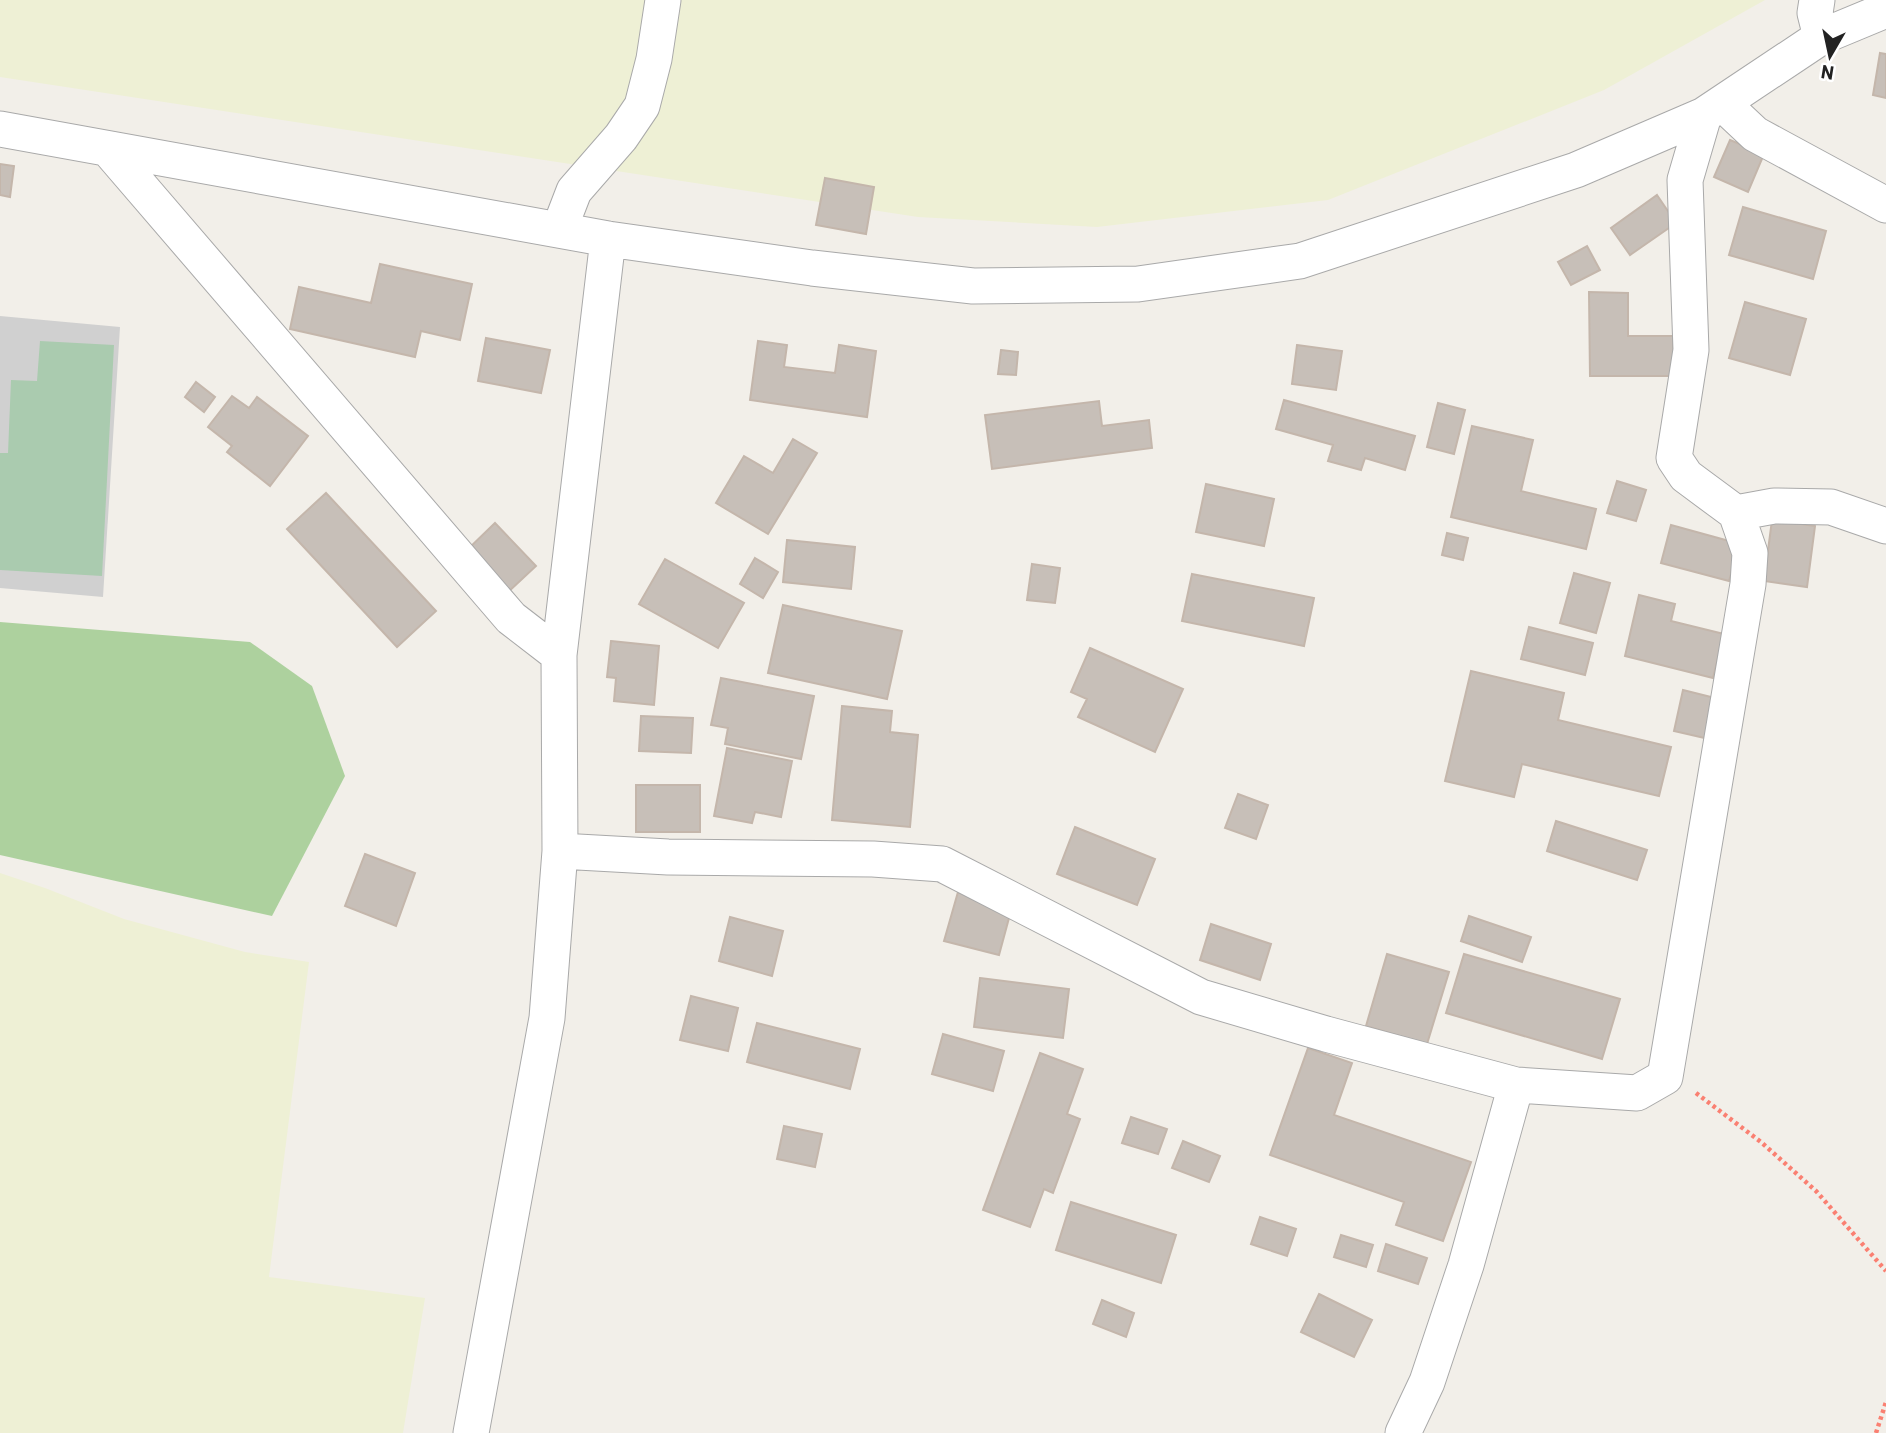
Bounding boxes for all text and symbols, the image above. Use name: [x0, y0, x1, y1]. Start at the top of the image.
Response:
north arrow: [1795, 21, 1865, 91]
text: N: [1819, 61, 1835, 86]

